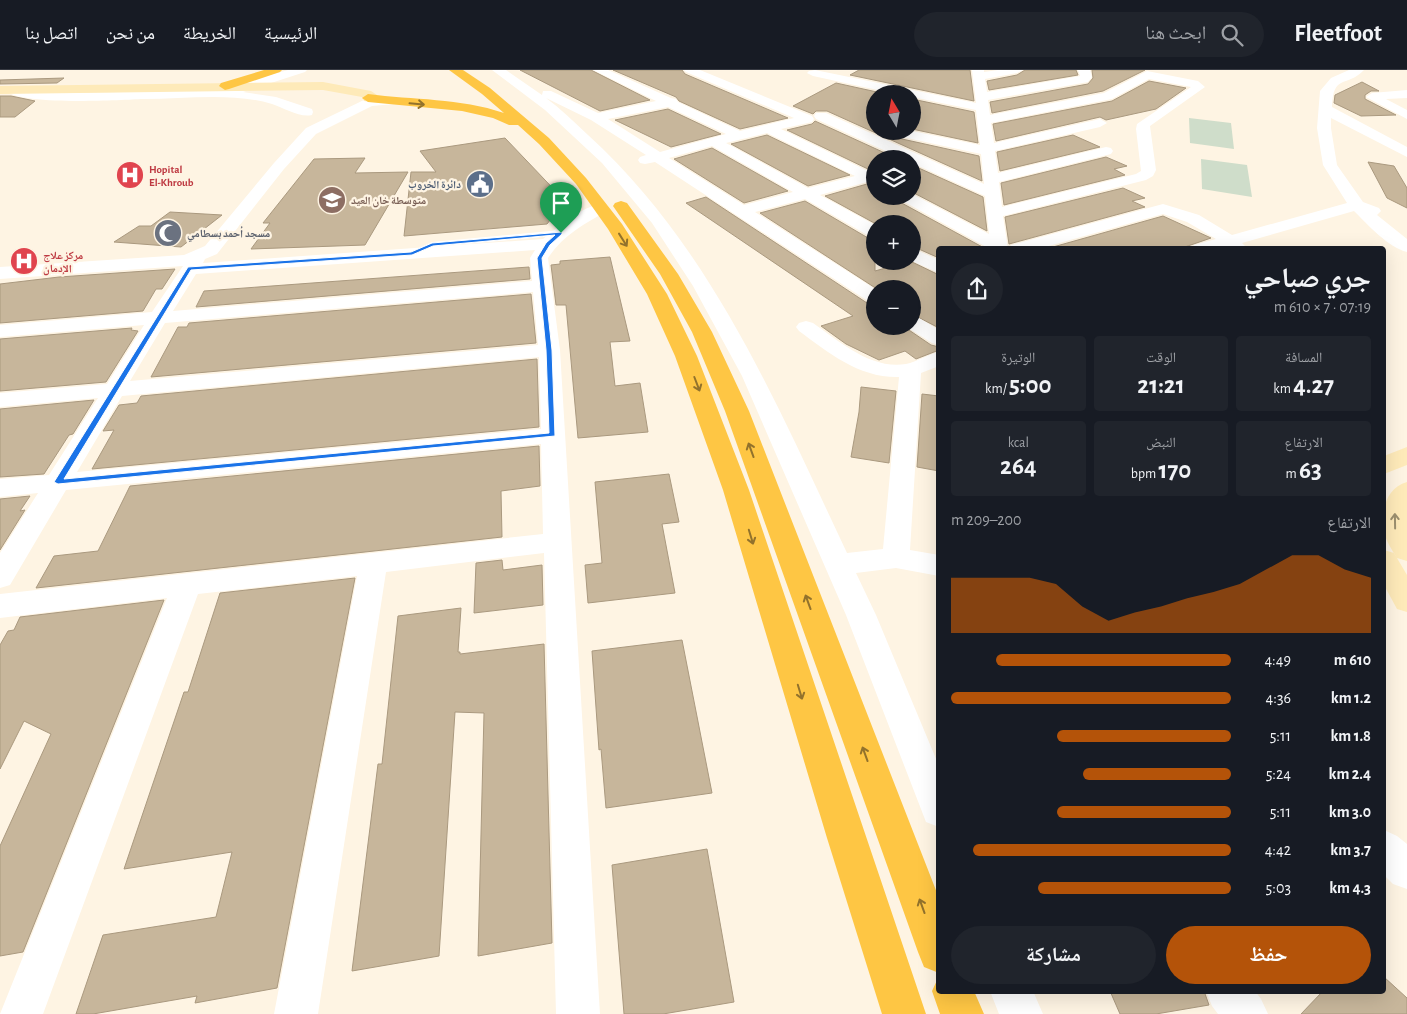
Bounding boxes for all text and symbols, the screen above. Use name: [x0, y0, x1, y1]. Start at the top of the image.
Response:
search box: [914, 12, 1264, 57]
icon: search: [1218, 21, 1246, 49]
text: Fleetfoot: [1294, 22, 1382, 46]
text: ابحث هنا: [1145, 24, 1206, 43]
text: اتصل بنا: [25, 25, 78, 43]
text: من نحن: [106, 25, 155, 43]
text: الخريطة: [183, 25, 236, 43]
text: الرئيسية: [264, 25, 317, 43]
north arrow: [866, 85, 921, 140]
map controls: [866, 85, 921, 335]
one-way arrow: [409, 99, 425, 108]
button: layers: [866, 150, 921, 205]
hospital icon: Hopital El-Khroub: [115, 160, 145, 190]
place label: Hopital El-Khroub: [149, 164, 194, 188]
public building icon: دائرة الخروب: [465, 169, 495, 199]
place label: دائرة الخروب: [408, 179, 461, 191]
pin: [540, 182, 582, 233]
school or university icon: متوسطة خان العيد: [317, 185, 347, 215]
icon: arrive: [547, 189, 575, 217]
place label: متوسطة خان العيد: [351, 195, 426, 208]
button: +: [866, 215, 921, 270]
mosque icon: مسجد أحمد بسطامي: [153, 218, 183, 248]
place label: مسجد أحمد بسطامي: [187, 226, 270, 242]
one-way arrow: [618, 233, 629, 247]
hospital icon: مركز علاج الإدمان: [9, 246, 39, 276]
place label: مركز علاج الإدمان: [43, 250, 83, 276]
button: share: [951, 263, 1003, 315]
text: جري صباحي: [1244, 265, 1371, 293]
button: −: [866, 280, 921, 335]
text: 07:19 · 7 × 610 m: [1274, 299, 1371, 315]
text: الوتيرة: [1001, 351, 1035, 365]
text: الوقت: [1146, 351, 1176, 365]
text: المسافة: [1285, 351, 1322, 365]
text: 5:00: [1009, 373, 1052, 398]
text: 21:21: [1137, 373, 1185, 398]
text: 4.27: [1293, 373, 1334, 398]
one-way arrow: [693, 376, 702, 392]
text: /km: [985, 382, 1009, 396]
text: km: [1273, 382, 1293, 396]
text: kcal: [1008, 436, 1029, 450]
text: النبض: [1146, 436, 1176, 450]
text: الارتفاع: [1285, 436, 1323, 450]
one-way arrow: [746, 443, 755, 458]
text: 264: [1000, 454, 1037, 479]
text: 170: [1158, 458, 1191, 483]
text: 63: [1299, 458, 1322, 483]
text: bpm: [1131, 467, 1158, 481]
text: m: [1285, 467, 1299, 481]
text: 200–209 m: [951, 512, 1022, 528]
one-way arrow: [1391, 513, 1400, 529]
text: الارتفاع: [1327, 515, 1371, 531]
one-way arrow: [747, 529, 757, 545]
one-way arrow: [803, 595, 812, 610]
text: 4:49: [1264, 652, 1291, 668]
text: 610 m: [1334, 652, 1371, 668]
one-way arrow: [796, 684, 805, 700]
text: 4:36: [1266, 690, 1291, 706]
text: 1.2 km: [1331, 690, 1371, 706]
text: 5:11: [1270, 728, 1291, 744]
text: 1.8 km: [1330, 728, 1371, 744]
one-way arrow: [860, 747, 869, 762]
text: 5:24: [1266, 766, 1291, 782]
text: 2.4 km: [1328, 766, 1371, 782]
text: 5:11: [1270, 804, 1291, 820]
text: 3.0 km: [1329, 804, 1371, 820]
text: 4:42: [1265, 842, 1291, 858]
text: 3.7 km: [1330, 842, 1371, 858]
text: 5:03: [1266, 880, 1291, 896]
text: 4.3 km: [1329, 880, 1371, 896]
one-way arrow: [917, 899, 926, 915]
button: مشاركة: [951, 926, 1156, 984]
button: حفظ: [1166, 926, 1371, 984]

